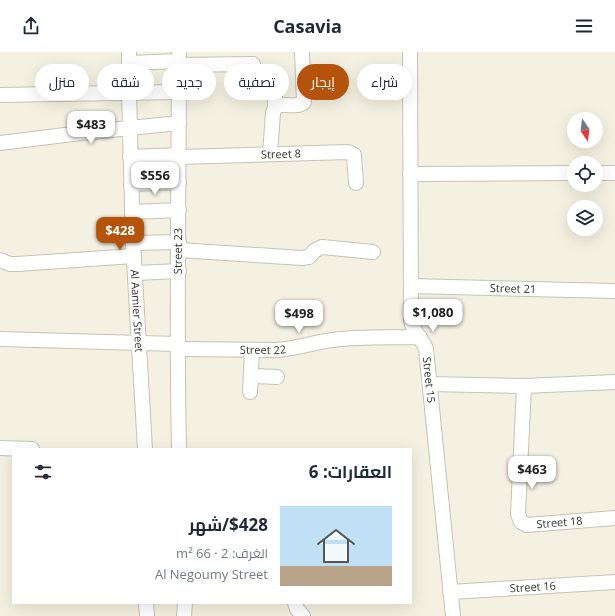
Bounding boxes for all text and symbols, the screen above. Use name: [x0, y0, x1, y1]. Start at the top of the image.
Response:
text: Casavia: [273, 14, 342, 38]
icon: share: [20, 15, 42, 37]
icon: menu: [573, 15, 595, 37]
chip: منزل: [35, 64, 89, 100]
chip: شقة: [97, 64, 154, 100]
chip: جديد: [162, 64, 216, 100]
chip: تصفية: [224, 64, 289, 100]
chip: إيجار: [297, 64, 349, 100]
chip: شراء: [357, 64, 412, 100]
pin: $483: [67, 111, 115, 145]
north arrow: [567, 112, 603, 148]
map controls: [567, 112, 603, 236]
text: $483: [76, 115, 106, 133]
street label: Street 8: [261, 145, 301, 162]
button: locate: [567, 156, 603, 192]
pin: $556: [131, 162, 179, 196]
text: $556: [140, 166, 170, 184]
button: layers: [567, 200, 603, 236]
pin: $428: [96, 217, 144, 251]
text: $428: [105, 221, 135, 239]
street label: Street 23: [170, 228, 185, 274]
street label: Al Aamier Street: [128, 269, 147, 353]
street label: Street 21: [490, 280, 536, 296]
pin: $1,080: [400, 299, 466, 333]
pin: $498: [275, 300, 323, 334]
text: $1,080: [413, 303, 453, 321]
text: $498: [284, 304, 314, 322]
street label: Street 22: [240, 341, 287, 357]
street label: Street 15: [420, 356, 439, 404]
pin: $463: [508, 456, 556, 490]
text: العقارات: 6: [309, 460, 392, 483]
text: $463: [517, 460, 547, 478]
icon: filters: [32, 461, 54, 483]
text: $428/شهر: [189, 513, 268, 536]
street label: Street 18: [536, 513, 583, 531]
icon: home: [312, 522, 360, 570]
text: الغرف: 2 · 66 m²: [176, 544, 268, 562]
text: Al Negoumy Street: [155, 565, 268, 583]
street label: Street 16: [509, 578, 556, 595]

